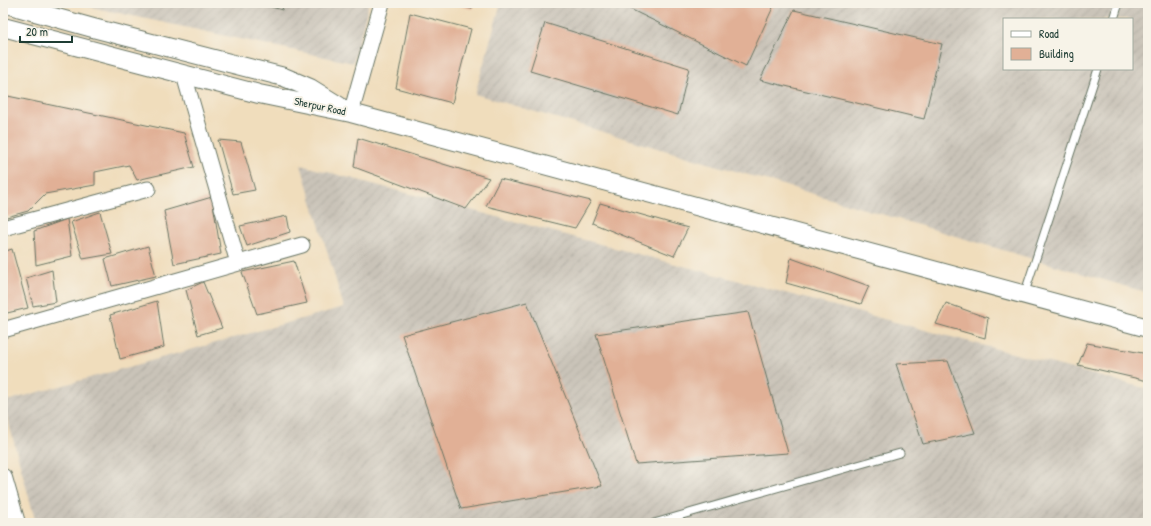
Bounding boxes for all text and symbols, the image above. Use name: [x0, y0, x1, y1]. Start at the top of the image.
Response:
scale bar: [20, 18, 72, 44]
legend: [1003, 18, 1133, 70]
text: 20 m: [26, 23, 48, 40]
text: Road: [1039, 25, 1059, 42]
text: Building: [1039, 45, 1074, 62]
street label: Sherpur Road: [293, 94, 348, 118]

